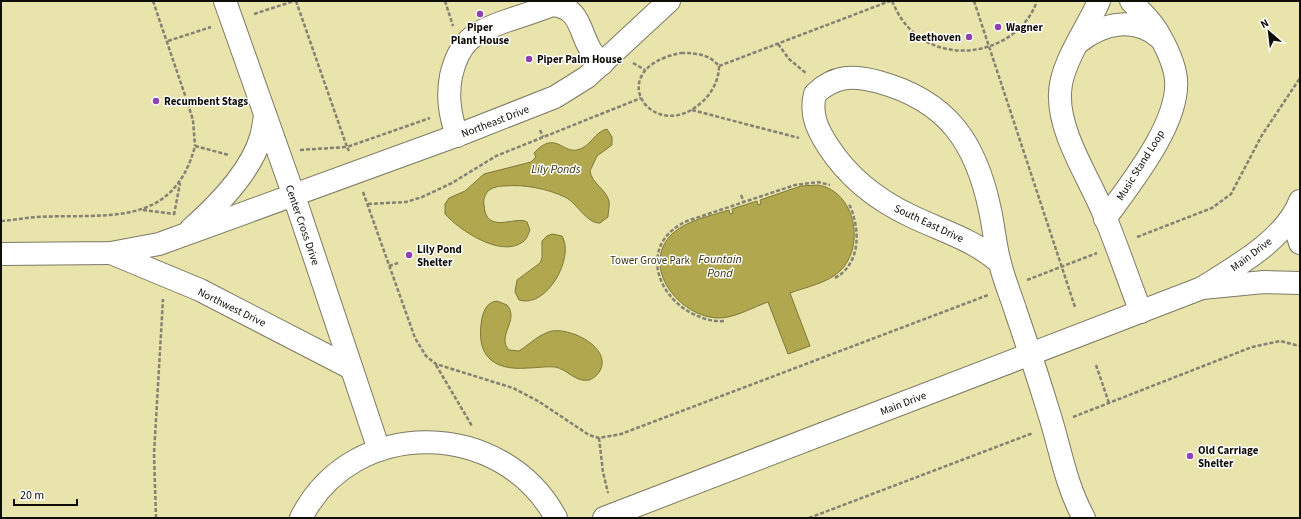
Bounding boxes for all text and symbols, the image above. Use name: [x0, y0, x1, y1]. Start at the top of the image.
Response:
marker: Piper Plant House: [475, 9, 485, 19]
north arrow: [1249, 12, 1289, 52]
text: N: [1258, 15, 1271, 32]
place label: Piper Plant House: [451, 20, 510, 48]
place label: Wagner: [1006, 20, 1043, 35]
marker: Wagner: [993, 22, 1003, 32]
place label: Beethoven: [909, 30, 961, 45]
marker: Beethoven: [964, 32, 974, 42]
place label: Piper Palm House: [537, 52, 623, 67]
marker: Piper Palm House: [524, 54, 534, 64]
place label: Recumbent Stags: [164, 94, 248, 109]
marker: Recumbent Stags: [151, 96, 161, 106]
street label: Northeast Drive: [459, 101, 532, 141]
street label: Music Stand Loop: [1113, 127, 1168, 203]
water label: Lily Ponds: [531, 161, 581, 178]
street label: Center Cross Drive: [282, 183, 323, 268]
street label: South East Drive: [892, 201, 967, 246]
street label: Main Drive: [1227, 234, 1276, 275]
place label: Lily Pond Shelter: [417, 242, 462, 270]
marker: Lily Pond Shelter: [404, 250, 414, 260]
water label: Fountain Pond: [698, 251, 742, 282]
park label: Tower Grove Park: [610, 253, 691, 268]
street label: Northwest Drive: [195, 284, 269, 331]
street label: Main Drive: [878, 388, 929, 419]
place label: Old Carriage Shelter: [1198, 443, 1259, 471]
marker: Old Carriage Shelter: [1185, 451, 1195, 461]
scale bar: [14, 481, 77, 507]
text: 20 m: [20, 487, 44, 504]

